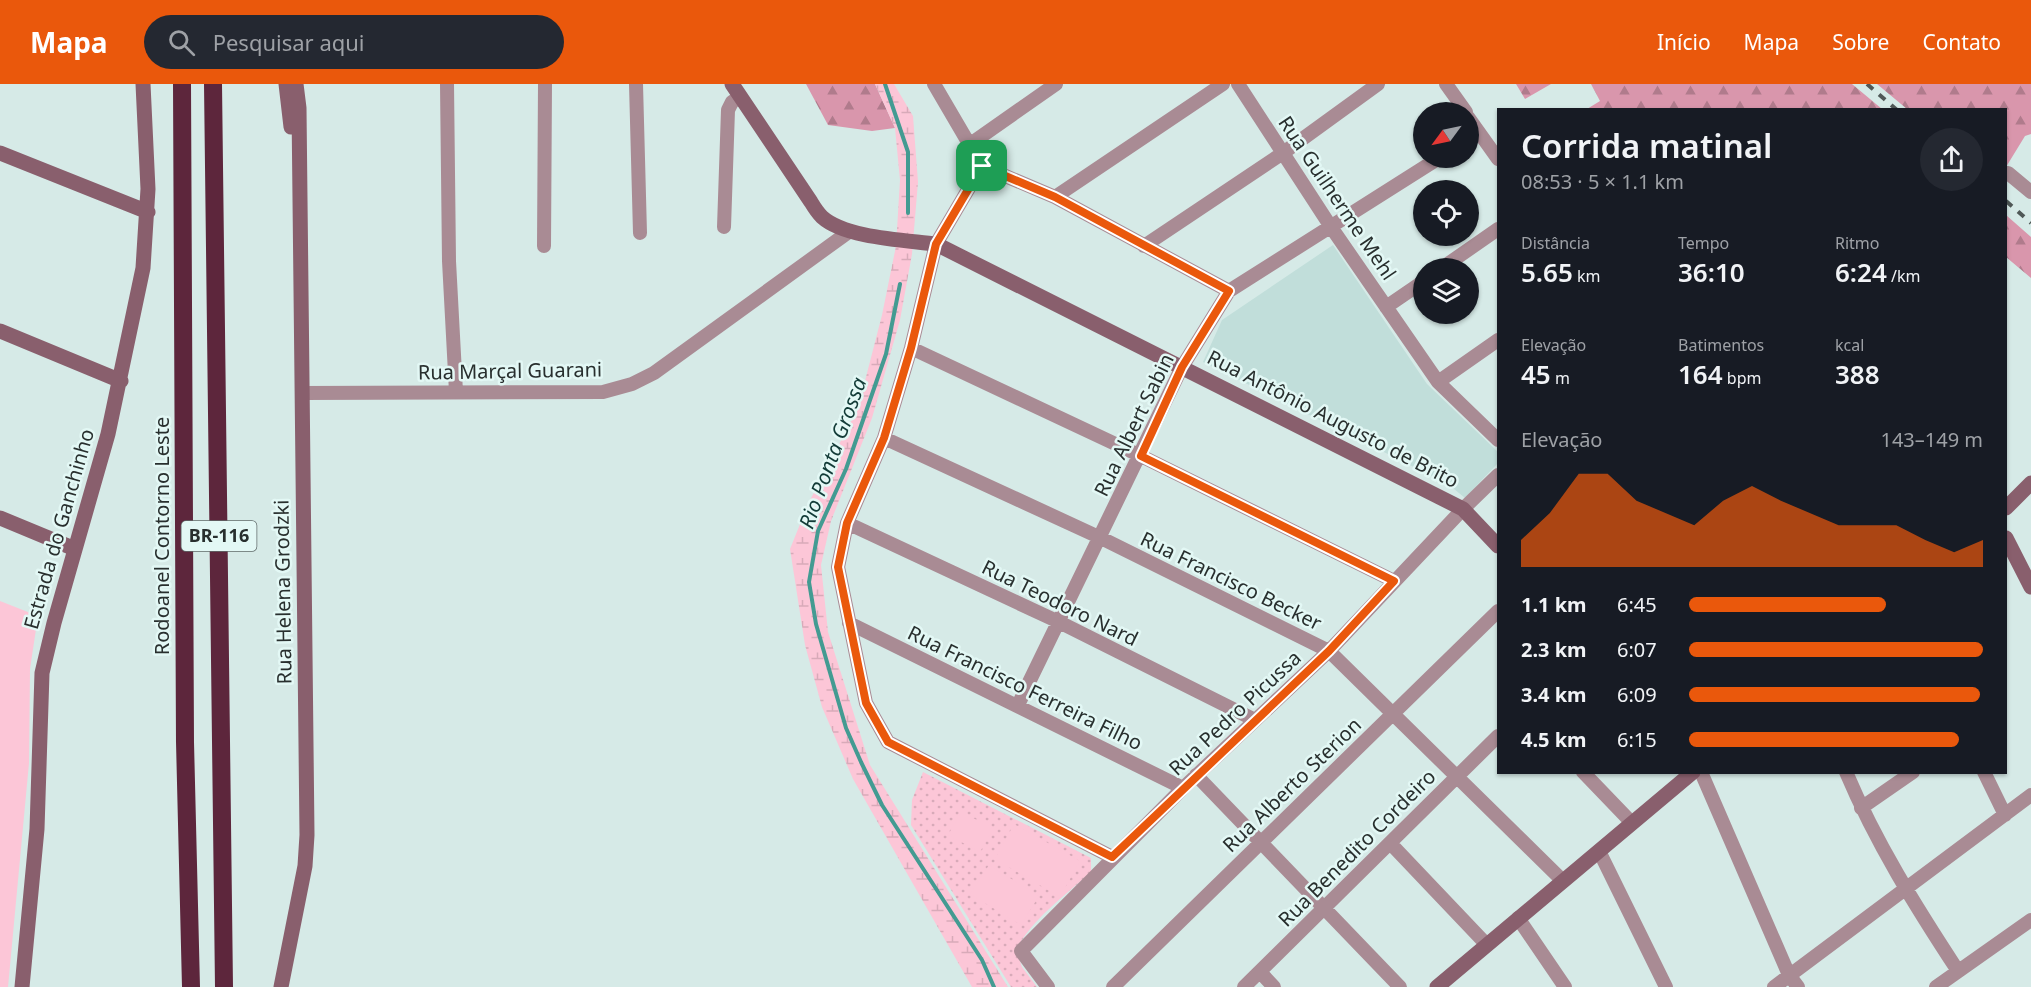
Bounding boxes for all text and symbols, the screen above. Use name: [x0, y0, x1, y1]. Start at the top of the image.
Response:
search box: [144, 15, 564, 69]
text: Mapa: [30, 23, 108, 61]
icon: search: [165, 26, 198, 59]
text: Pesquisar aqui: [213, 27, 365, 57]
text: Início: [1657, 28, 1711, 56]
text: Mapa: [1744, 28, 1799, 56]
text: Sobre: [1832, 28, 1889, 56]
text: Contato: [1922, 28, 2001, 56]
north arrow: [1413, 102, 1479, 168]
map controls: [1413, 102, 1479, 324]
street label: Rua Guilherme Mehl: [1272, 110, 1402, 285]
text: Corrida matinal: [1521, 123, 1772, 168]
button: share: [1920, 128, 1983, 191]
pin: [956, 140, 1007, 191]
icon: arrive: [965, 149, 998, 182]
text: 08:53 · 5 × 1.1 km: [1521, 168, 1684, 195]
button: locate: [1413, 180, 1479, 246]
text: Distância: [1521, 232, 1590, 254]
text: Tempo: [1678, 232, 1729, 254]
text: Ritmo: [1835, 232, 1880, 254]
text: 5.65: [1521, 254, 1573, 290]
text: 36:10: [1678, 254, 1745, 290]
text: 6:24: [1835, 254, 1887, 290]
button: layers: [1413, 258, 1479, 324]
text: km: [1573, 265, 1600, 287]
text: /km: [1887, 265, 1920, 287]
text: Elevação: [1521, 334, 1586, 356]
text: Batimentos: [1678, 334, 1764, 356]
text: kcal: [1835, 334, 1864, 356]
street label: Rua Antônio Augusto de Brito: [1203, 343, 1464, 494]
street label: Rua Albert Sabin: [1087, 349, 1180, 501]
street label: Rua Marçal Guarani: [418, 355, 602, 386]
text: 45: [1521, 356, 1551, 392]
text: 164: [1678, 356, 1723, 392]
text: 388: [1835, 356, 1880, 392]
text: m: [1551, 367, 1570, 389]
text: bpm: [1723, 367, 1761, 389]
water label: Rio Ponta Grossa: [792, 373, 872, 532]
street label: Rodoanel Contorno Leste: [148, 417, 175, 655]
street label: Estrada do Ganchinho: [17, 425, 100, 632]
text: Elevação: [1521, 426, 1602, 453]
text: 143–149 m: [1880, 426, 1983, 453]
street label: Rua Helena Grodzki: [267, 499, 298, 685]
road number: BR-116: [182, 521, 256, 551]
street label: Rua Francisco Becker: [1136, 525, 1326, 636]
street label: Rua Teodoro Nard: [978, 553, 1143, 652]
text: 1.1 km: [1521, 591, 1587, 618]
text: 6:45: [1617, 591, 1657, 618]
street label: Rua Francisco Ferreira Filho: [903, 619, 1147, 756]
text: 2.3 km: [1521, 636, 1587, 663]
text: 6:07: [1617, 636, 1657, 663]
street label: Rua Pedro Picussa: [1163, 644, 1307, 781]
text: 3.4 km: [1521, 681, 1587, 708]
text: 6:09: [1617, 681, 1657, 708]
street label: Rua Alberto Sterion: [1216, 711, 1367, 858]
text: 4.5 km: [1521, 726, 1587, 753]
text: 6:15: [1617, 726, 1657, 753]
street label: Rua Benedito Cordeiro: [1272, 763, 1441, 932]

